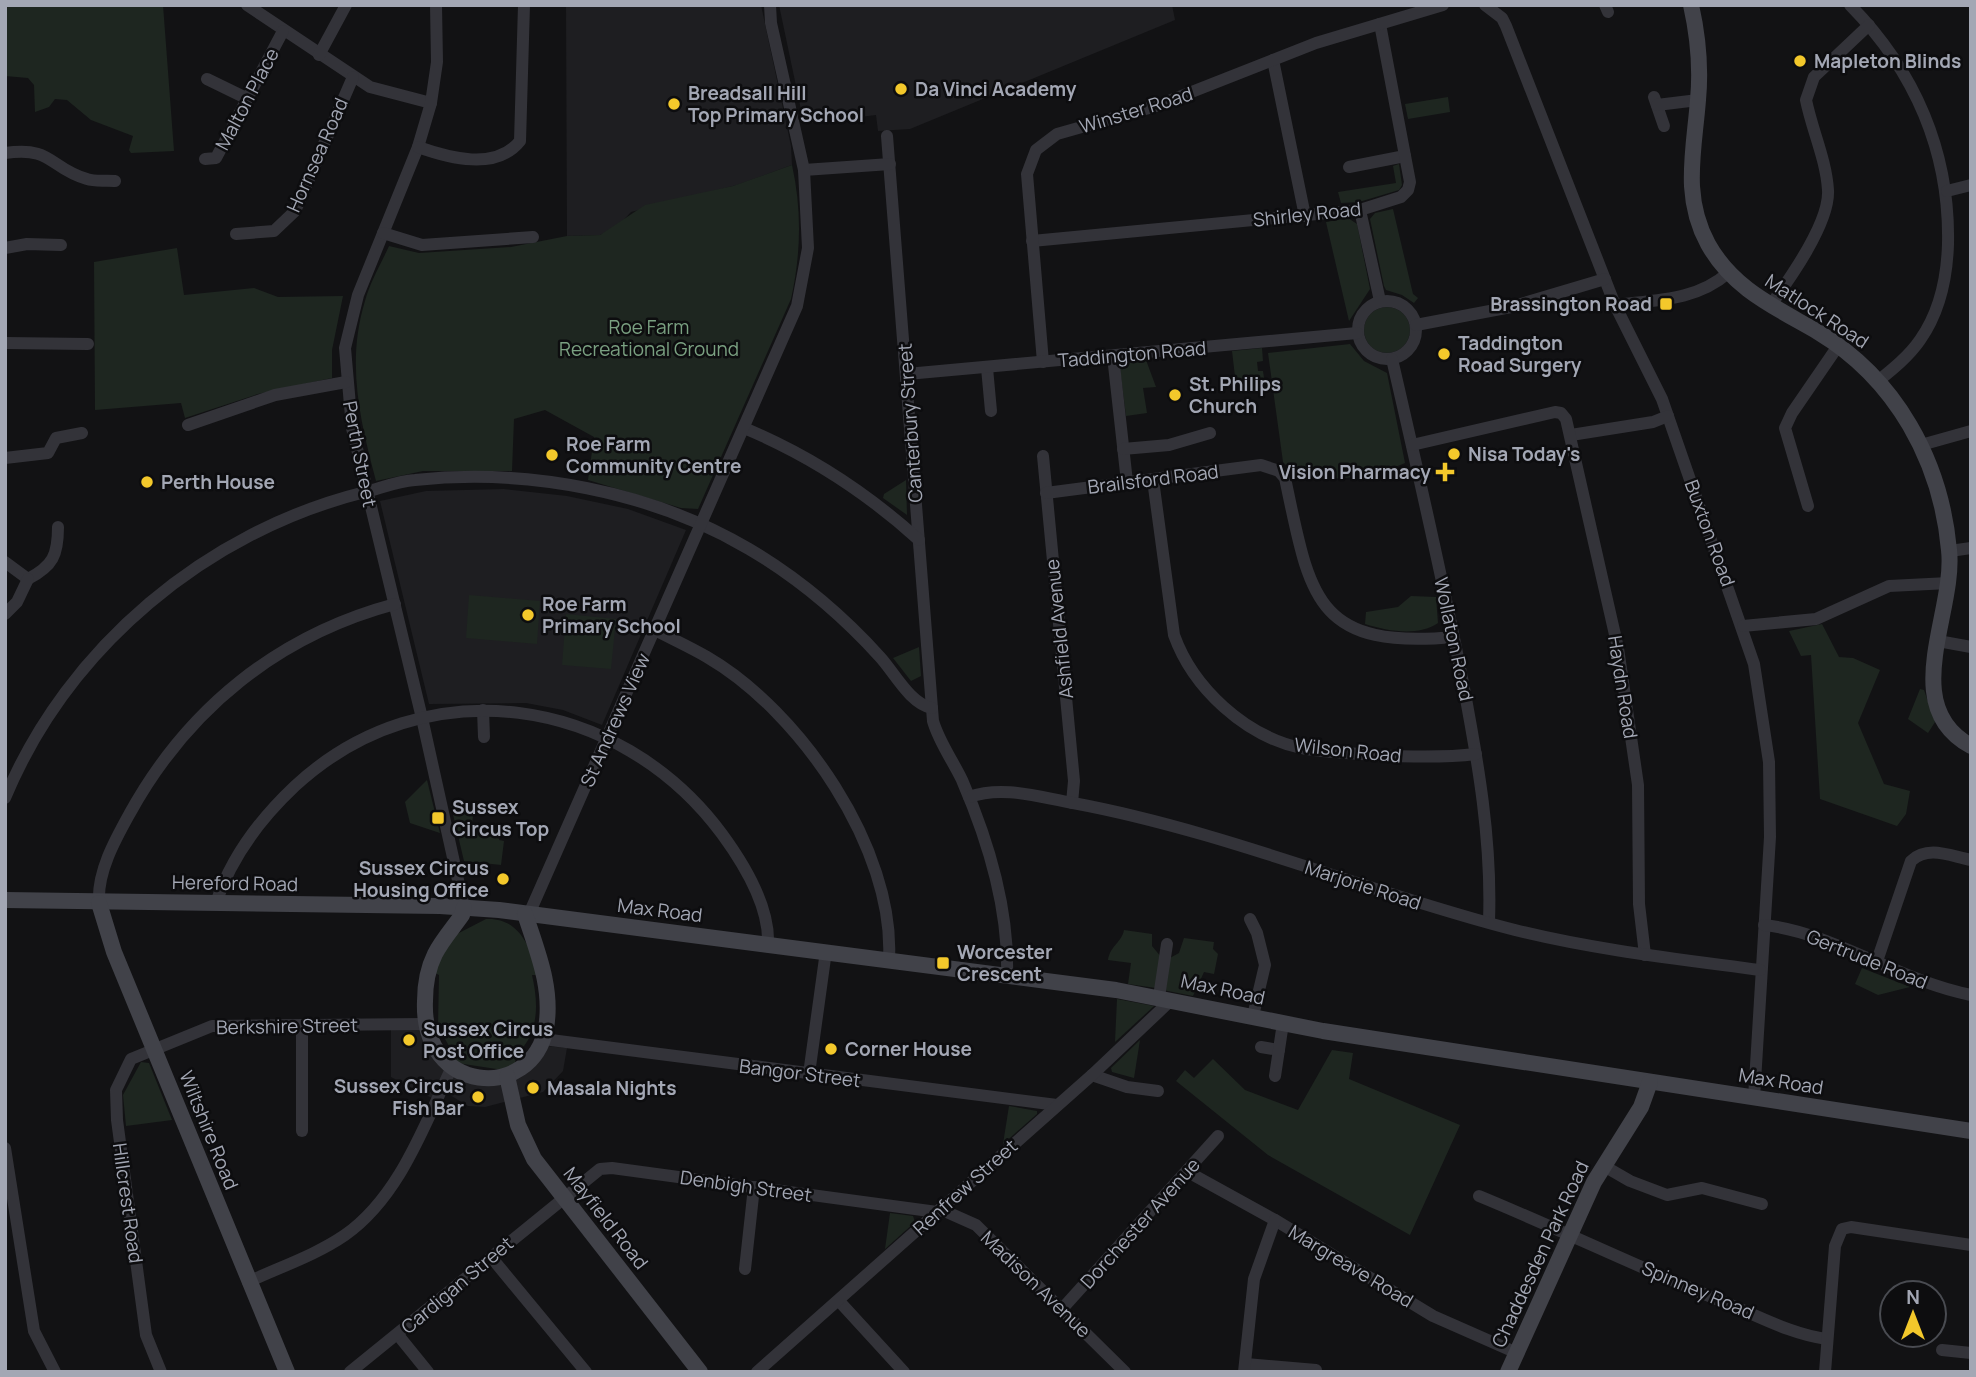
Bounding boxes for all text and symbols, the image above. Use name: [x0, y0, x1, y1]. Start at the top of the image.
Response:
street label: Malton Place: [209, 43, 285, 155]
place label: Mapleton Blinds: [1814, 48, 1961, 74]
marker: Mapleton Blinds: [1792, 53, 1808, 69]
place label: Da Vinci Academy: [915, 76, 1077, 102]
place label: Breadsall Hill Top Primary School: [688, 80, 864, 128]
street label: Winster Road: [1076, 80, 1196, 140]
marker: Da Vinci Academy: [893, 81, 909, 97]
street label: Hornsea Road: [280, 94, 354, 216]
marker: Breadsall Hill Top Primary School: [666, 96, 682, 112]
street label: Shirley Road: [1252, 195, 1362, 233]
street label: Matlock Road: [1760, 268, 1874, 354]
place label: Brassington Road: [1490, 291, 1652, 317]
marker: Brassington Road: [1658, 296, 1674, 312]
park label: Roe Farm Recreational Ground: [559, 314, 739, 362]
place label: Taddington Road Surgery: [1458, 330, 1582, 378]
street label: Taddington Road: [1057, 335, 1207, 373]
street label: Canterbury Street: [891, 343, 929, 503]
marker: Taddington Road Surgery: [1436, 346, 1452, 362]
place label: St. Philips Church: [1189, 371, 1281, 419]
marker: St. Philips Church: [1167, 387, 1183, 403]
street label: Perth Street: [337, 399, 383, 509]
place label: Roe Farm Community Centre: [566, 431, 742, 479]
place label: Nisa Today's: [1468, 441, 1580, 467]
marker: Nisa Today's: [1446, 446, 1462, 462]
marker: Roe Farm Community Centre: [544, 447, 560, 463]
street label: Brailsford Road: [1086, 458, 1220, 500]
place label: Vision Pharmacy: [1279, 459, 1431, 485]
marker: Vision Pharmacy: [1437, 464, 1453, 480]
place label: Perth House: [161, 469, 275, 495]
marker: Perth House: [139, 474, 155, 490]
street label: Buxton Road: [1679, 476, 1741, 590]
street label: Ashfield Avenue: [1039, 558, 1079, 700]
street label: Wollaton Road: [1428, 575, 1480, 703]
place label: Roe Farm Primary School: [542, 591, 681, 639]
marker: Roe Farm Primary School: [520, 607, 536, 623]
street label: Haydn Road: [1602, 634, 1644, 740]
street label: St Andrews View: [574, 649, 656, 791]
street label: Wilson Road: [1293, 731, 1403, 769]
place label: Sussex Circus Top: [452, 794, 549, 842]
marker: Sussex Circus Top: [430, 810, 446, 826]
street label: Marjorie Road: [1302, 854, 1424, 916]
place label: Sussex Circus Housing Office: [353, 855, 489, 903]
street label: Hereford Road: [172, 869, 298, 897]
marker: Sussex Circus Housing Office: [495, 871, 511, 887]
street label: Max Road: [616, 892, 704, 928]
street label: Gertrude Road: [1803, 923, 1931, 995]
place label: Worcester Crescent: [957, 939, 1053, 987]
marker: Worcester Crescent: [935, 955, 951, 971]
street label: Max Road: [1179, 967, 1267, 1011]
street label: Berkshire Street: [216, 1012, 358, 1040]
place label: Sussex Circus Post Office: [423, 1016, 553, 1064]
marker: Sussex Circus Post Office: [401, 1032, 417, 1048]
place label: Corner House: [845, 1036, 972, 1062]
marker: Corner House: [823, 1041, 839, 1057]
street label: Bangor Street: [738, 1053, 862, 1093]
street label: Max Road: [1737, 1061, 1825, 1101]
street label: Wiltshire Road: [173, 1067, 245, 1193]
place label: Sussex Circus Fish Bar: [334, 1073, 464, 1121]
place label: Masala Nights: [547, 1075, 677, 1101]
marker: Masala Nights: [525, 1080, 541, 1096]
marker: Sussex Circus Fish Bar: [470, 1089, 486, 1105]
street label: Renfrew Street: [907, 1133, 1023, 1241]
street label: Hillcrest Road: [107, 1141, 149, 1265]
street label: Dorchester Avenue: [1074, 1152, 1206, 1294]
street label: Chaddesden Park Road: [1485, 1157, 1595, 1351]
street label: Mayfield Road: [558, 1162, 654, 1274]
street label: Denbigh Street: [678, 1164, 814, 1208]
street label: Margreave Road: [1284, 1218, 1418, 1314]
street label: Madison Avenue: [975, 1225, 1097, 1343]
street label: Cardigan Street: [395, 1230, 519, 1340]
street label: Spinney Road: [1638, 1255, 1758, 1325]
north arrow: [1878, 1279, 1948, 1349]
text: N: [1906, 1284, 1920, 1310]

